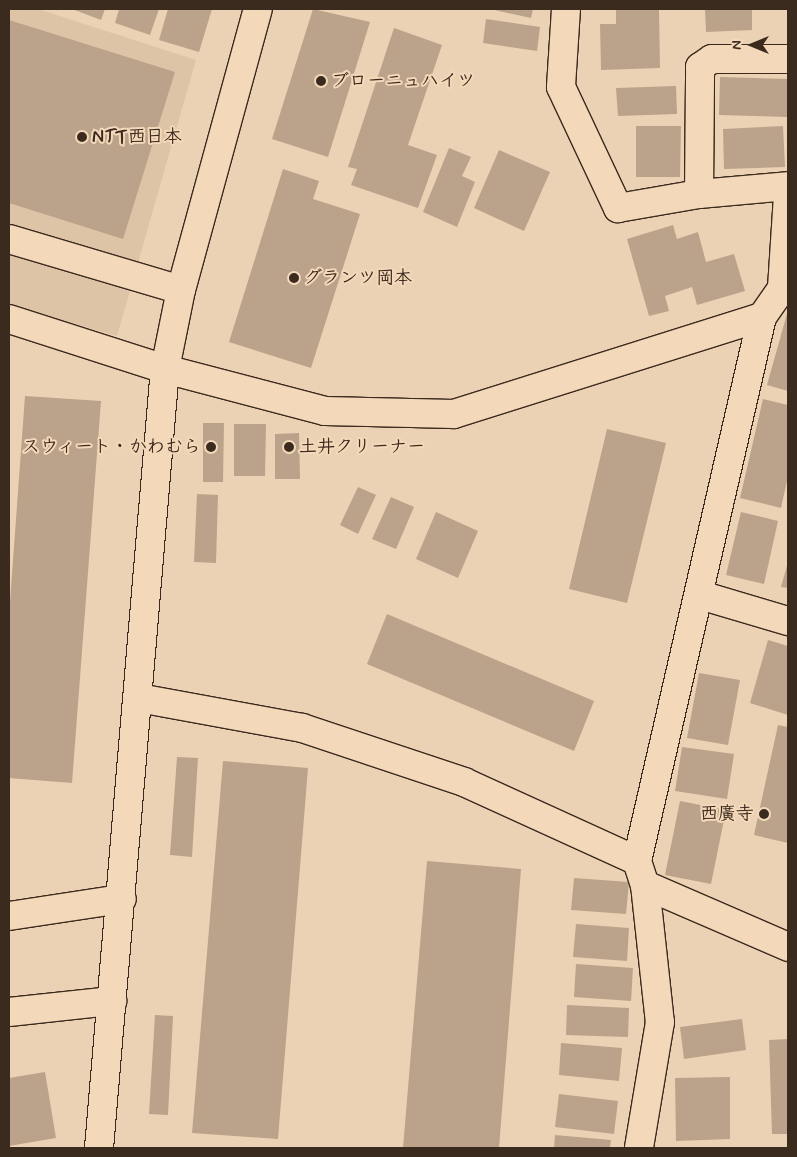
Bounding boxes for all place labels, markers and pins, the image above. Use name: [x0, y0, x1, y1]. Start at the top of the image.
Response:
place label: ブローニュハイツ: [331, 70, 475, 92]
marker: ブローニュハイツ: [315, 75, 327, 87]
place label: NTT西日本: [92, 126, 182, 148]
marker: NTT西日本: [76, 131, 88, 143]
place label: グランツ岡本: [304, 267, 412, 289]
marker: グランツ岡本: [288, 272, 300, 284]
place label: スウィート・かわむら: [21, 436, 201, 458]
place label: 土井クリーナー: [299, 436, 425, 458]
marker: スウィート・かわむら: [205, 441, 217, 453]
marker: 土井クリーナー: [283, 441, 295, 453]
place label: 西廣寺: [700, 803, 754, 825]
marker: 西廣寺: [758, 808, 770, 820]

